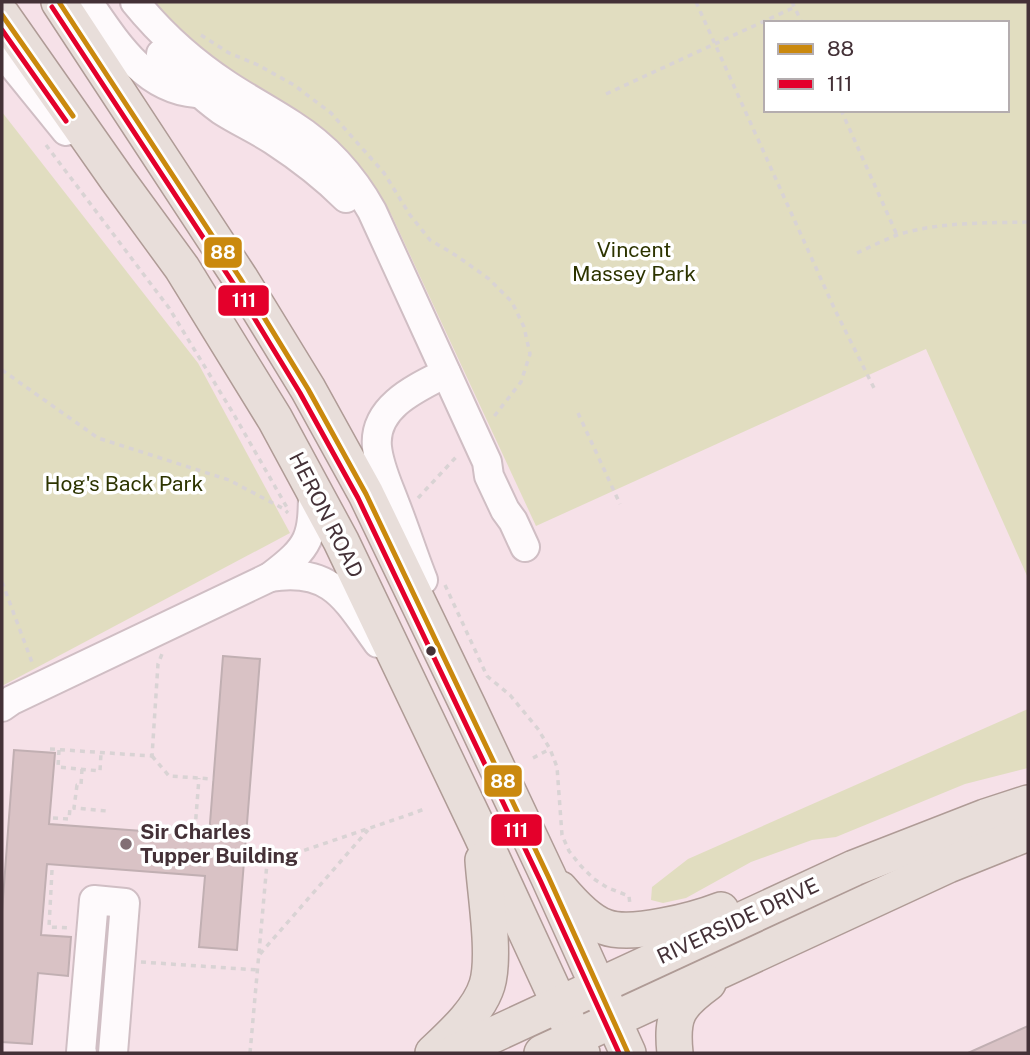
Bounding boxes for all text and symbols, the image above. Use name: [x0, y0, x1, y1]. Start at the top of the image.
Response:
legend: [764, 21, 1009, 112]
text: 88: [827, 36, 854, 61]
text: 111: [827, 71, 853, 96]
line badge: 88: [203, 236, 243, 269]
park label: Vincent Massey Park: [572, 237, 696, 286]
text: 88: [210, 241, 236, 263]
line badge: 111: [217, 284, 270, 317]
text: 111: [232, 289, 256, 311]
street label: HERON ROAD: [284, 448, 369, 582]
park label: Hog's Back Park: [45, 471, 204, 496]
unlabelled marker: [424, 644, 438, 658]
line badge: 88: [483, 764, 523, 798]
text: 88: [490, 770, 516, 792]
line badge: 111: [490, 813, 543, 847]
place label: Sir Charles Tupper Building: [140, 819, 298, 868]
text: 111: [504, 819, 528, 841]
marker: Sir Charles Tupper Building: [118, 836, 134, 852]
street label: RIVERSIDE DRIVE: [653, 872, 823, 969]

